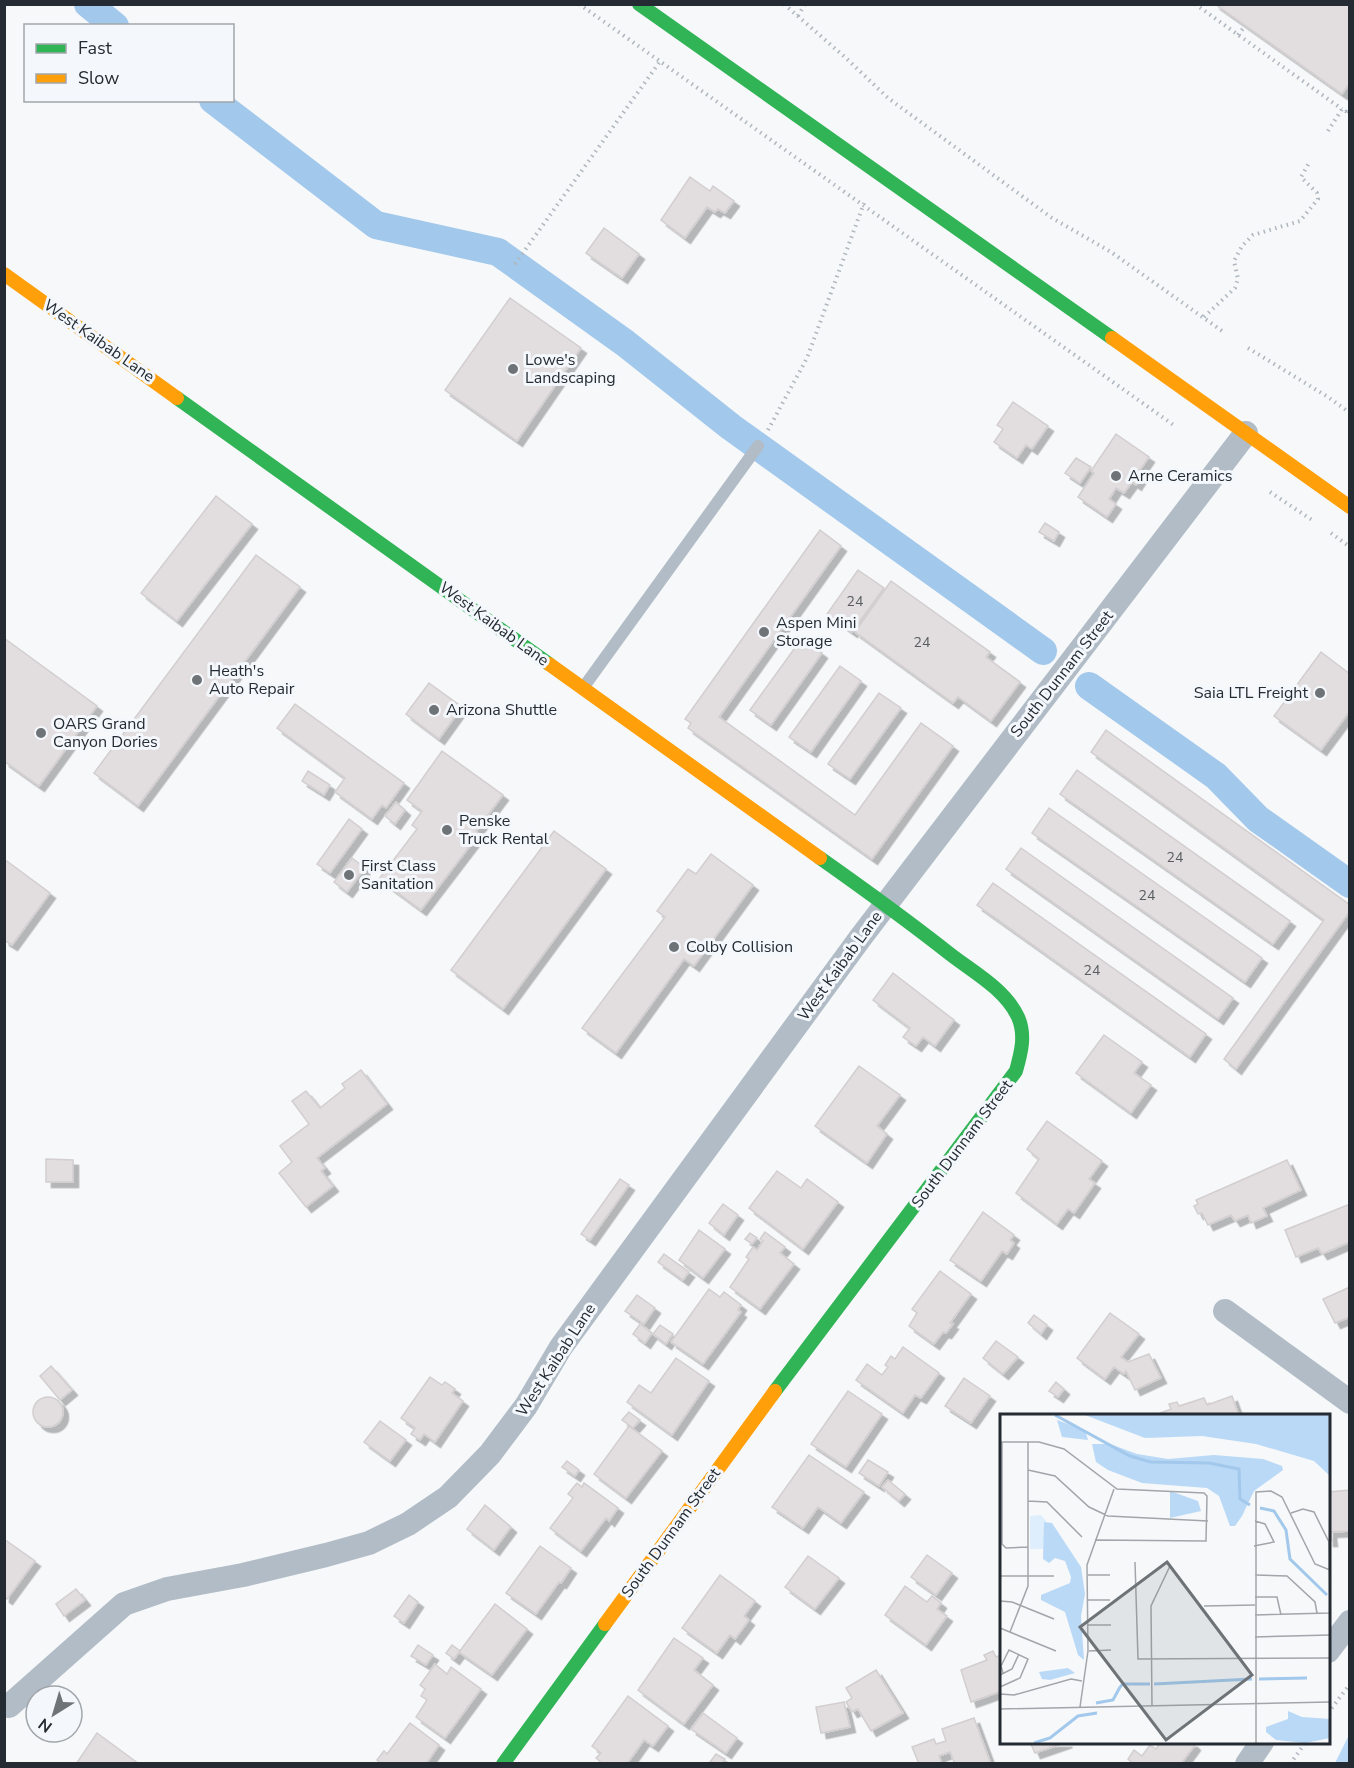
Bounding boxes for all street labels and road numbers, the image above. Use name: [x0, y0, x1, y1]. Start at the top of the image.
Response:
street label: West Kaibab Lane: [39, 294, 159, 388]
street label: West Kaibab Lane: [435, 577, 553, 671]
street label: South Dunnam Street: [1005, 606, 1119, 742]
street label: West Kaibab Lane: [793, 907, 887, 1025]
street label: South Dunnam Street: [906, 1075, 1018, 1213]
street label: West Kaibab Lane: [511, 1299, 601, 1421]
street label: South Dunnam Street: [616, 1463, 726, 1602]

